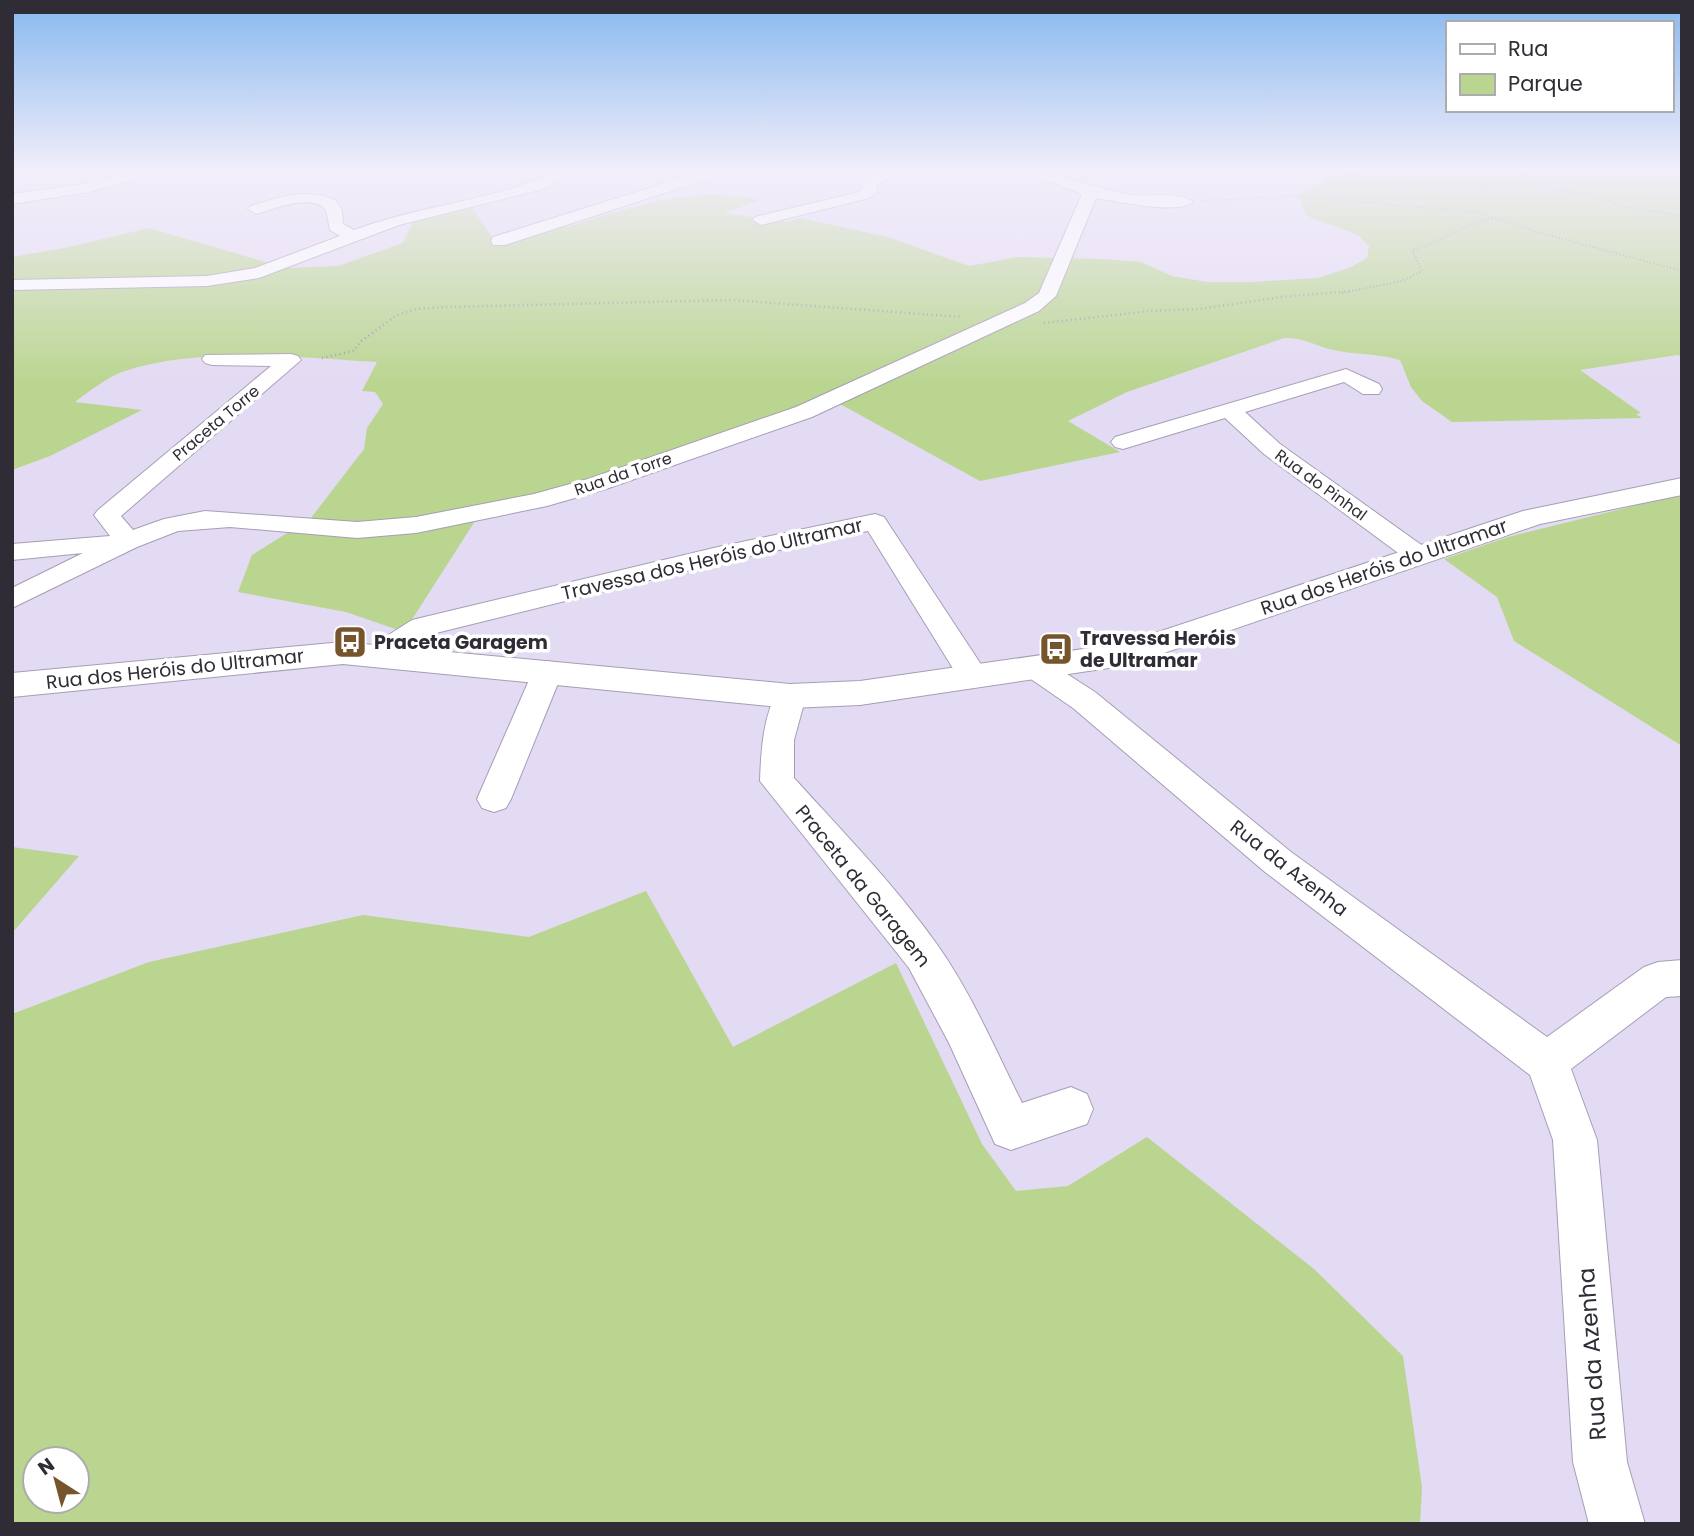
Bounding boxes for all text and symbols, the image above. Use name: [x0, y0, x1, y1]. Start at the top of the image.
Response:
legend: [1446, 21, 1673, 112]
text: Rua: [1508, 34, 1548, 63]
text: Parque: [1508, 69, 1583, 98]
street label: Praceta Torre: [167, 380, 265, 466]
street label: Rua do Pinhal: [1270, 444, 1372, 526]
street label: Rua da Torre: [571, 447, 675, 501]
street label: Travessa dos Heróis do Ultramar: [559, 511, 865, 607]
street label: Rua dos Heróis do Ultramar: [1257, 512, 1511, 622]
bus stop icon: Praceta Garagem: [331, 623, 369, 661]
place label: Travessa Heróis de Ultramar: [1080, 625, 1236, 674]
place label: Praceta Garagem: [374, 629, 548, 656]
bus stop icon: Travessa Heróis de Ultramar: [1037, 630, 1075, 668]
street label: Rua dos Heróis do Ultramar: [45, 642, 305, 696]
street label: Praceta da Garagem: [789, 799, 937, 973]
street label: Rua da Azenha: [1224, 813, 1354, 923]
street label: Rua da Azenha: [1570, 1267, 1614, 1441]
north arrow: [21, 1445, 91, 1515]
text: N: [33, 1452, 60, 1482]

